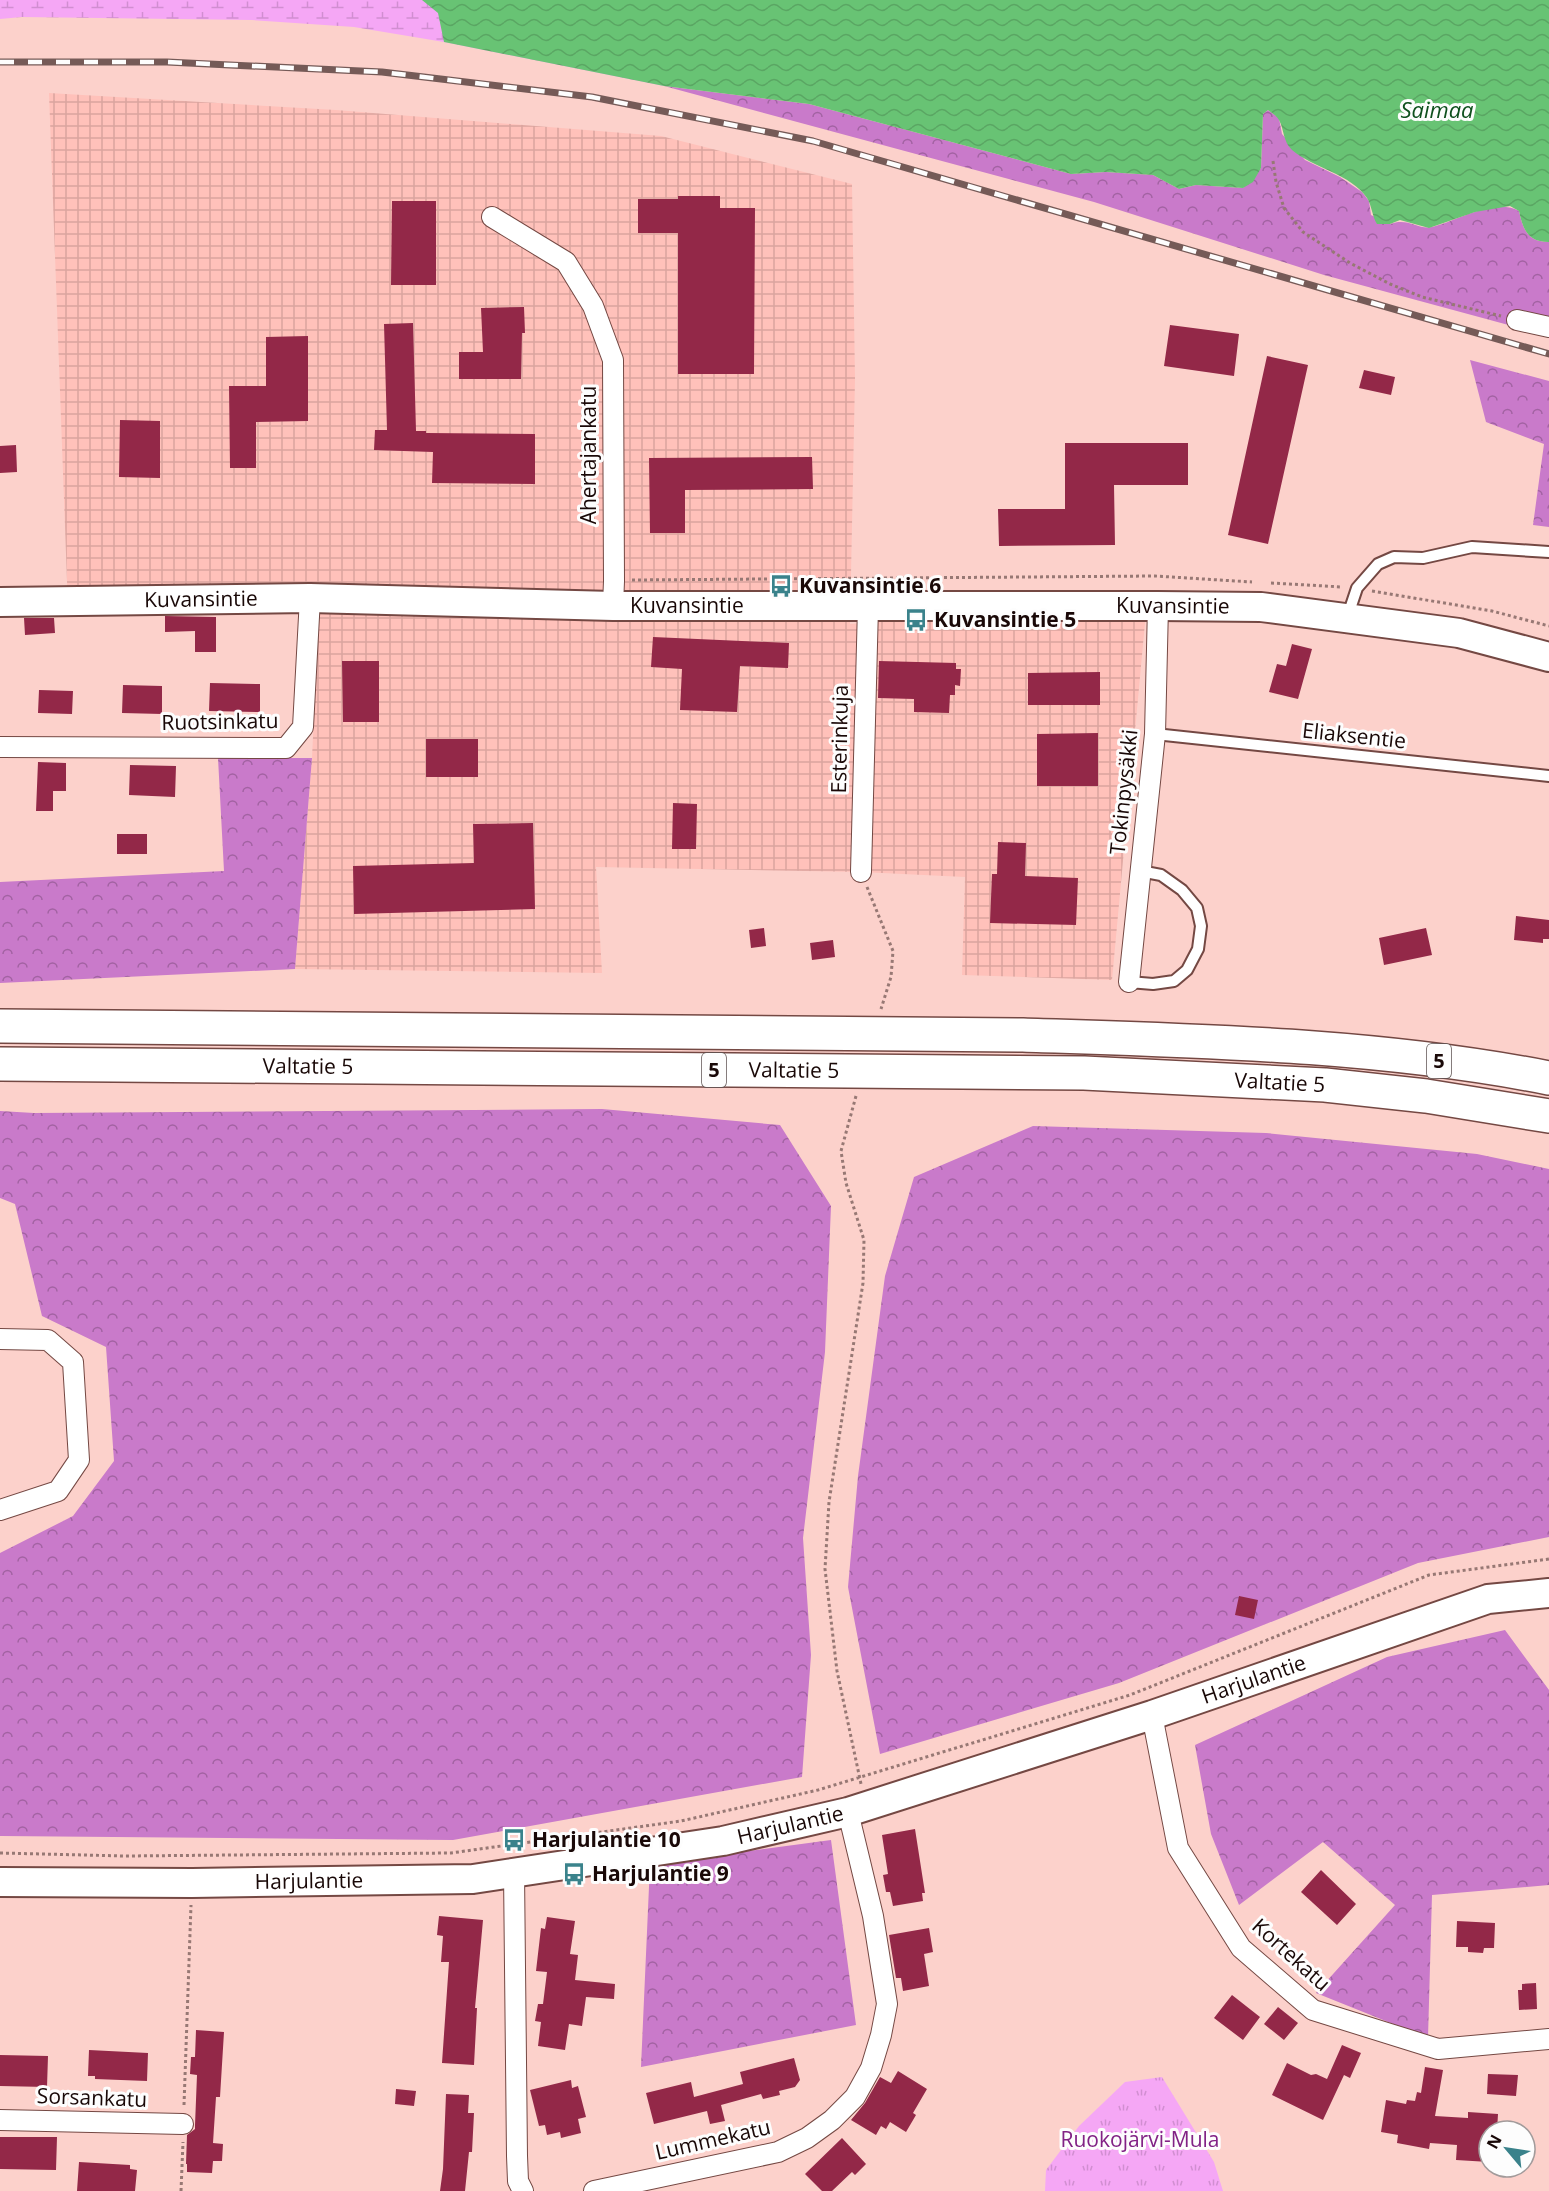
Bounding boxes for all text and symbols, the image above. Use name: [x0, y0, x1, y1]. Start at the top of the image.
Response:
water label: Saimaa: [1400, 94, 1474, 124]
street label: Ahertajankatu: [574, 386, 602, 524]
place label: Kuvansintie 6: [799, 571, 941, 599]
bus stop icon: Kuvansintie 6: [768, 573, 794, 599]
street label: Kuvansintie: [144, 584, 258, 613]
street label: Kuvansintie: [630, 591, 744, 619]
street label: Kuvansintie: [1116, 591, 1230, 620]
place label: Kuvansintie 5: [934, 605, 1076, 633]
bus stop icon: Kuvansintie 5: [903, 607, 929, 633]
street label: Esterinkuja: [824, 684, 854, 794]
street label: Ruotsinkatu: [161, 706, 279, 736]
street label: Eliaksentie: [1301, 716, 1407, 754]
street label: Tokinpysäkki: [1103, 728, 1144, 856]
road number: 5: [1427, 1044, 1451, 1078]
street label: Valtatie 5: [262, 1051, 354, 1080]
road number: 5: [702, 1053, 726, 1087]
street label: Valtatie 5: [748, 1055, 839, 1084]
street label: Valtatie 5: [1234, 1066, 1326, 1098]
street label: Harjulantie: [1198, 1648, 1309, 1710]
street label: Harjulantie: [734, 1799, 846, 1850]
place label: Harjulantie 10: [532, 1825, 681, 1853]
bus stop icon: Harjulantie 10: [501, 1827, 527, 1853]
place label: Harjulantie 9: [592, 1859, 729, 1887]
bus stop icon: Harjulantie 9: [561, 1861, 587, 1887]
street label: Harjulantie: [255, 1866, 363, 1895]
street label: Kortekatu: [1246, 1912, 1337, 1997]
street label: Sorsankatu: [36, 2081, 148, 2113]
street label: Lummekatu: [652, 2112, 773, 2166]
north arrow: [1477, 2119, 1537, 2179]
park label: Ruokojärvi-Mula: [1061, 2125, 1219, 2153]
text: N: [1481, 2131, 1507, 2153]

